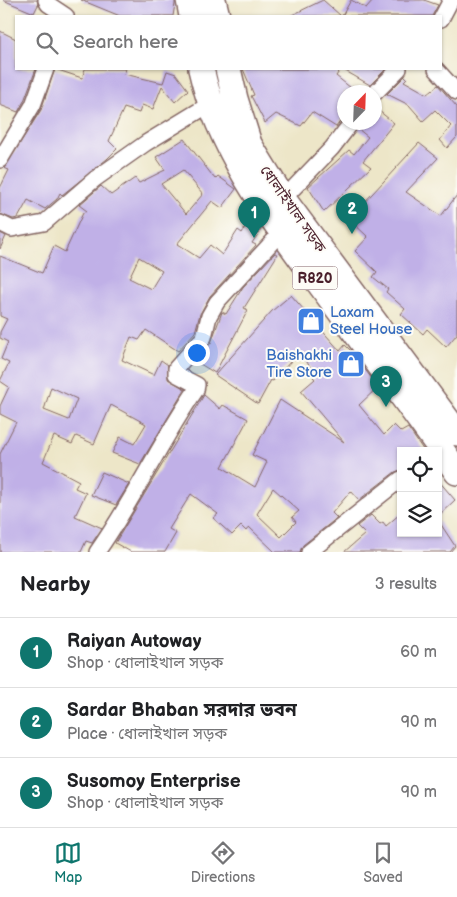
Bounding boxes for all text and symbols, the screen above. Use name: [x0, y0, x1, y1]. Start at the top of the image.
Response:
search box: [15, 15, 442, 70]
icon: search: [33, 29, 61, 57]
text: Search here: [73, 31, 178, 54]
north arrow: [337, 85, 382, 130]
street label: ধোলাইখাল সড়ক: [255, 162, 330, 257]
pin: 2: [336, 193, 368, 234]
pin: 1: [238, 197, 270, 238]
road number: R820: [292, 266, 338, 290]
place label: Laxam Steel House: [330, 303, 413, 339]
shop icon: Laxam Steel House: [296, 306, 326, 336]
your location: [184, 340, 210, 366]
place label: Baishakhi Tire Store: [266, 346, 332, 382]
shop icon: Baishakhi Tire Store: [336, 349, 366, 379]
pin: 3: [370, 366, 402, 407]
map controls: [397, 447, 442, 537]
button: locate: [397, 447, 442, 492]
button: layers: [397, 492, 442, 537]
text: Nearby: [20, 572, 90, 597]
text: 3 results: [375, 575, 437, 594]
text: Raiyan Autoway: [67, 630, 201, 653]
text: 1: [33, 643, 39, 662]
text: 60 m: [400, 643, 437, 662]
text: Shop · ধোলাইখাল সড়ক: [67, 654, 224, 673]
text: Sardar Bhaban সরদার ভবন: [67, 699, 297, 722]
text: 2: [31, 713, 41, 732]
text: 90 m: [401, 713, 437, 732]
text: Place · ধোলাইখাল সড়ক: [67, 725, 227, 744]
text: Susomoy Enterprise: [67, 770, 241, 793]
text: 3: [31, 783, 41, 802]
text: 90 m: [401, 783, 437, 802]
text: Shop · ধোলাইখাল সড়ক: [67, 794, 224, 813]
tab: Map: [54, 839, 82, 886]
tab: Directions: [191, 839, 255, 886]
tab: Saved: [363, 839, 403, 886]

